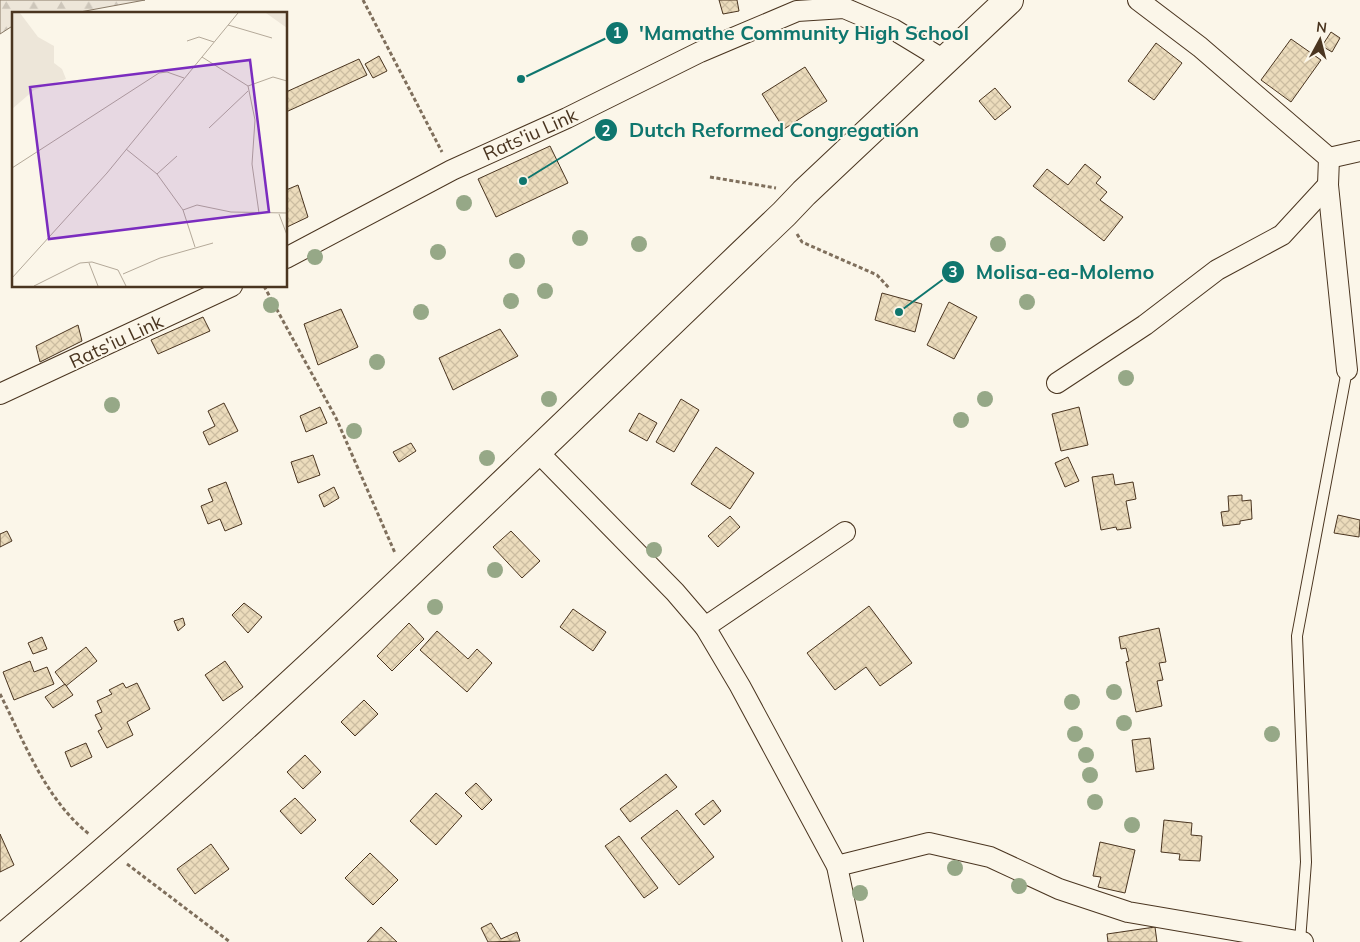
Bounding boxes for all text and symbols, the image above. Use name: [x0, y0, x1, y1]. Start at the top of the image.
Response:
inset map: [12, 12, 288, 288]
callout: 'Mamathe Community High School: [604, 15, 979, 50]
north arrow: [1295, 15, 1345, 65]
text: N: [1315, 18, 1328, 37]
text: 'Mamathe Community High School: [639, 20, 969, 45]
text: 1: [612, 23, 622, 42]
street label: Rats'iu Link: [479, 102, 581, 166]
callout: Dutch Reformed Congregation: [594, 113, 929, 148]
text: Dutch Reformed Congregation: [629, 117, 919, 142]
text: 2: [601, 121, 611, 140]
callout: Molisa-ea-Molemo: [940, 255, 1164, 290]
text: Molisa-ea-Molemo: [976, 259, 1154, 284]
text: 3: [948, 262, 958, 281]
street label: Rats'iu Link: [65, 309, 167, 373]

